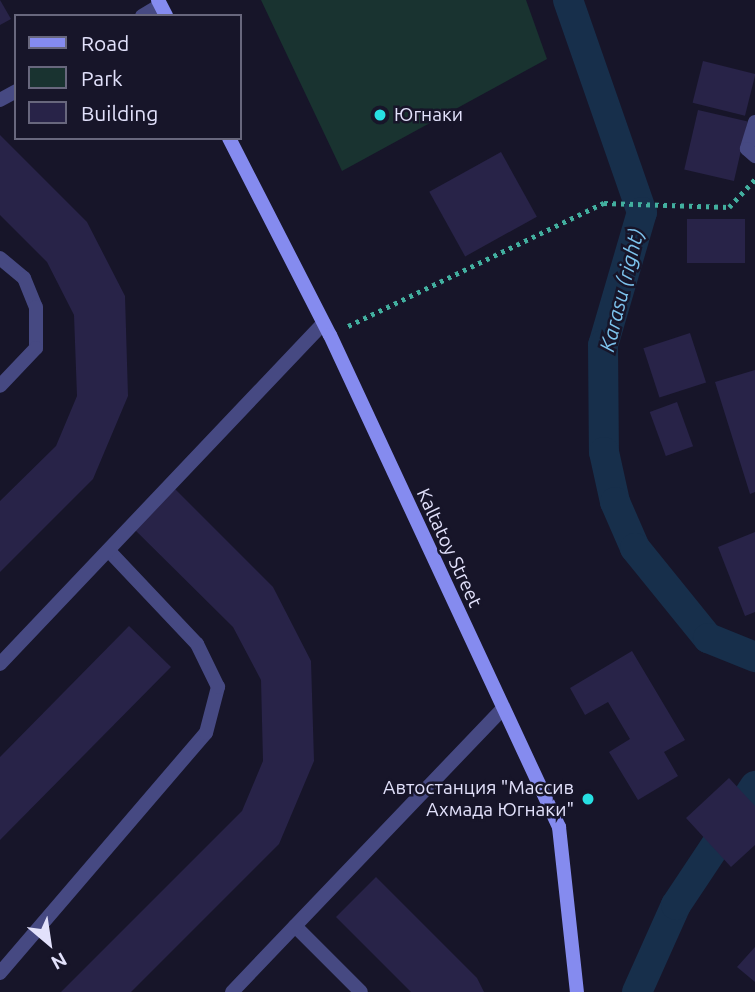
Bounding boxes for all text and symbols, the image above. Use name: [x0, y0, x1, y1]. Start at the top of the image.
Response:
legend: [14, 14, 242, 140]
text: Road: [81, 31, 129, 55]
text: Park: [81, 66, 123, 90]
text: Building: [81, 101, 158, 125]
place label: Югнаки: [394, 104, 463, 126]
marker: Югнаки: [372, 107, 388, 123]
water label: Karasu (right): [594, 226, 648, 354]
street label: Kaltatoy Street: [412, 485, 486, 611]
place label: Автостанция "Массив Ахмада Югнаки": [383, 777, 574, 821]
marker: Автостанция "Массив Ахмада Югнаки": [580, 791, 596, 807]
north arrow: [14, 908, 84, 978]
text: N: [48, 948, 71, 974]

